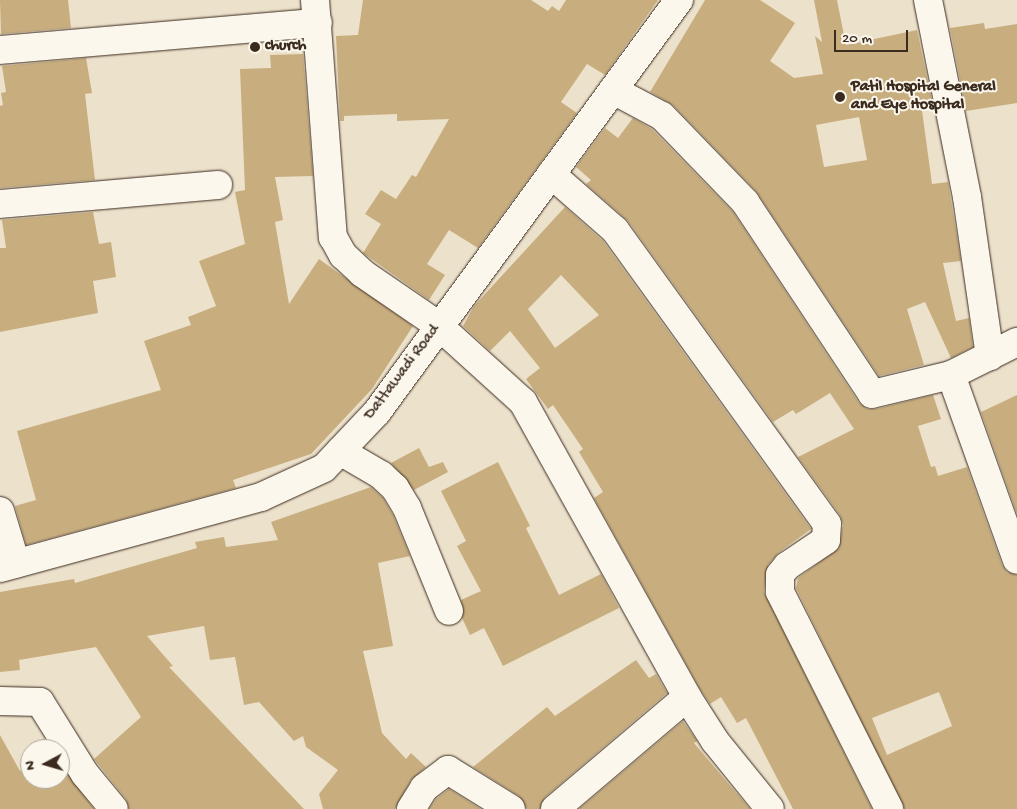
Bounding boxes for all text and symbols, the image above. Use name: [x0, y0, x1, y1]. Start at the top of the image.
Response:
scale bar: [837, 20, 911, 52]
text: 20 m: [842, 30, 872, 48]
place label: church: [265, 37, 306, 57]
marker: church: [249, 41, 261, 53]
place label: Patil Hospital General and Eye Hospital: [851, 78, 996, 116]
marker: Patil Hospital General and Eye Hospital: [833, 90, 847, 104]
street label: Dattawadi Road: [361, 322, 445, 424]
north arrow: [20, 739, 70, 789]
text: N: [22, 760, 40, 771]

